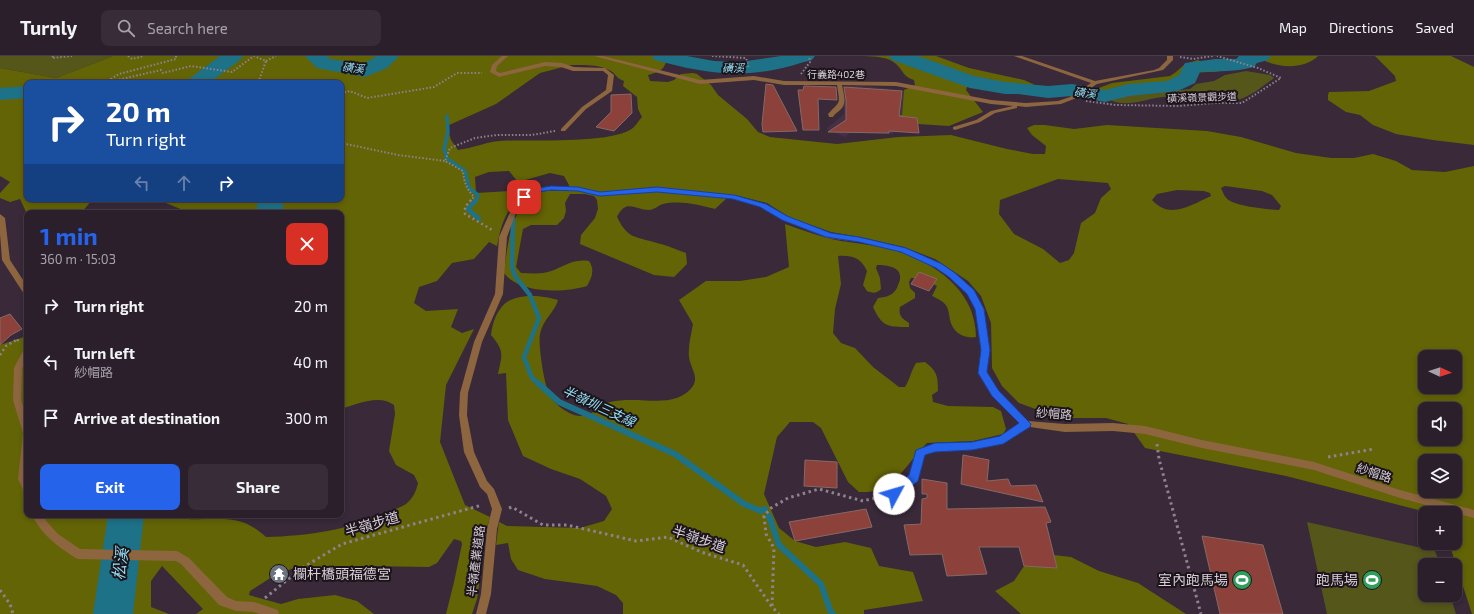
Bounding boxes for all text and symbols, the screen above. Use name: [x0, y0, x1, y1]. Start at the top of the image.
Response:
search box: [101, 10, 381, 46]
text: Turnly: [20, 16, 77, 39]
icon: search: [115, 17, 137, 39]
text: Search here: [147, 19, 228, 37]
text: Map: [1279, 19, 1307, 36]
text: Directions: [1329, 19, 1394, 36]
text: Saved: [1416, 19, 1454, 36]
water label: 磺溪: [341, 60, 367, 75]
water label: 磺溪: [722, 61, 746, 74]
street label: 行義路402巷: [807, 68, 865, 80]
water label: 磺溪: [1073, 85, 1099, 101]
street label: 磺溪嶺景觀步道: [1167, 90, 1237, 104]
text: 20 m: [106, 94, 171, 128]
icon: right: [40, 96, 92, 148]
text: Turn right: [106, 128, 186, 150]
icon: left: [131, 172, 153, 194]
icon: ahead: [173, 172, 195, 194]
icon: right: [215, 172, 237, 194]
pin: [507, 180, 541, 214]
icon: arrive: [513, 186, 535, 208]
text: 1 min: [40, 221, 98, 250]
button: close: [286, 223, 328, 265]
text: 360 m · 15:03: [40, 251, 116, 267]
icon: right: [40, 295, 62, 317]
text: Turn right: [74, 297, 144, 315]
text: 20 m: [294, 297, 328, 315]
text: Turn left: [74, 344, 135, 362]
north arrow: [1418, 350, 1462, 394]
map controls: [1418, 350, 1462, 602]
icon: left: [40, 351, 62, 373]
text: 40 m: [293, 353, 328, 371]
text: 紗帽路: [74, 364, 113, 380]
water label: 半嶺圳三支線: [560, 382, 640, 431]
button: sound: [1418, 402, 1462, 446]
street label: 紗帽路: [1036, 405, 1073, 421]
icon: arrive: [40, 407, 62, 429]
text: Arrive at destination: [74, 409, 220, 427]
text: 300 m: [285, 409, 328, 427]
button: layers: [1418, 454, 1462, 498]
street label: 紗帽路: [1355, 460, 1394, 484]
button: Exit: [40, 464, 180, 510]
button: Share: [188, 464, 328, 510]
position arrow: [873, 473, 915, 515]
button: +: [1418, 506, 1462, 550]
street label: 半嶺步道: [343, 508, 401, 539]
street label: 半嶺步道: [670, 521, 728, 556]
street label: 半嶺產業道路: [464, 524, 486, 597]
water label: 松溪: [108, 545, 131, 581]
button: −: [1418, 558, 1462, 602]
temple icon: 欄杆橋頭福德宮: [268, 563, 290, 585]
place label: 欄杆橋頭福德宮: [293, 565, 391, 582]
sports icon: 室內跑馬場: [1231, 569, 1253, 591]
sports icon: 跑馬場: [1361, 569, 1383, 591]
place label: 室內跑馬場: [1158, 571, 1228, 588]
place label: 跑馬場: [1316, 571, 1358, 588]

